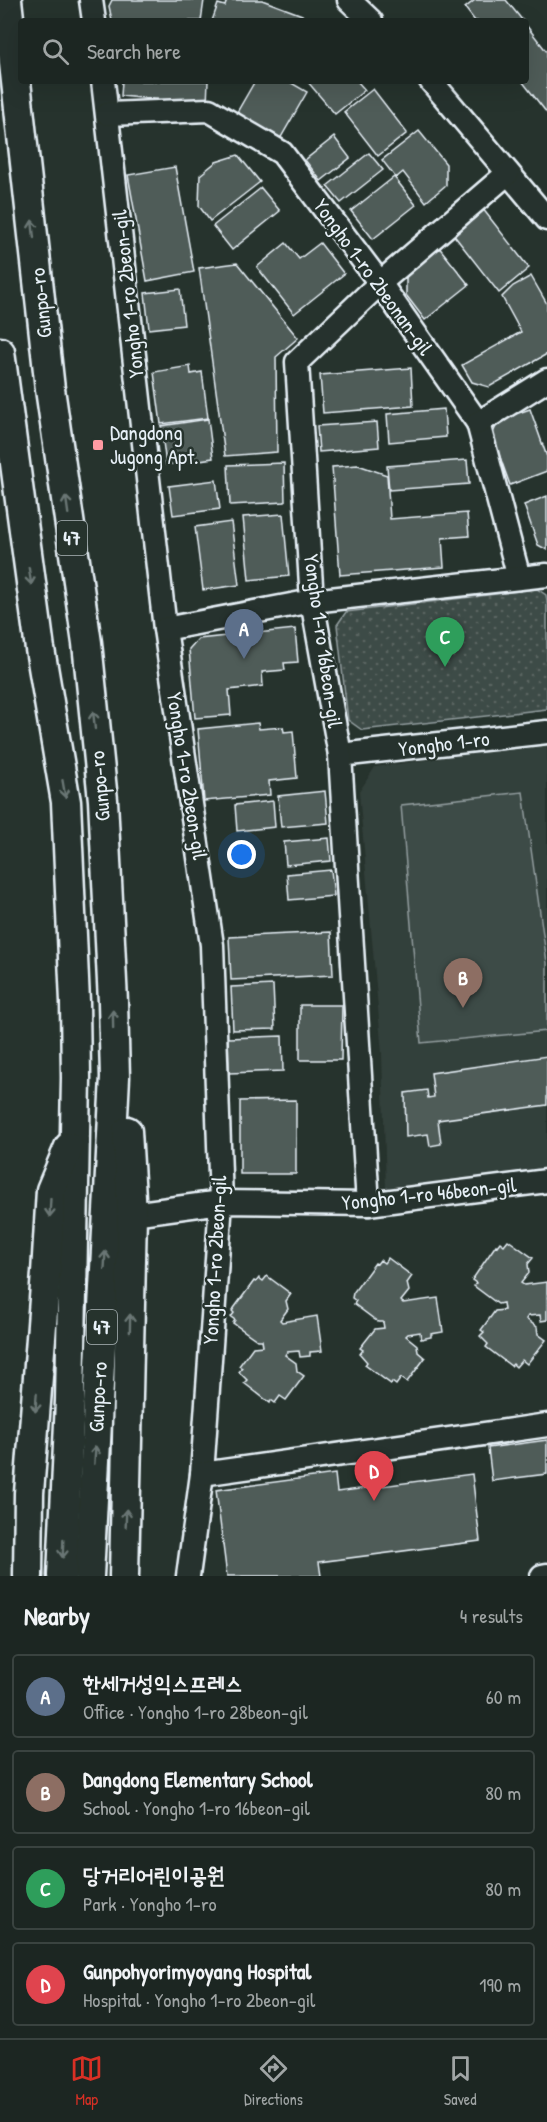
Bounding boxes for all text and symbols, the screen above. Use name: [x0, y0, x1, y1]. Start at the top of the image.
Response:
search box: [18, 18, 529, 84]
icon: search: [39, 35, 72, 68]
text: Search here: [87, 36, 181, 66]
street label: Yongho 1-ro 2beonan-gil: [307, 193, 440, 361]
street label: Yongho 1-ro 2beon-gil: [104, 208, 151, 380]
one-way arrow: [27, 219, 38, 239]
street label: Gunpo-ro: [22, 266, 59, 340]
place label: Dangdong Jugong Apt.: [110, 418, 199, 471]
marker: Dangdong Jugong Apt.: [91, 438, 105, 452]
one-way arrow: [61, 496, 72, 516]
road number: 47: [57, 521, 87, 555]
street label: Yongho 1-ro 16beon-gil: [297, 552, 350, 730]
one-way arrow: [25, 566, 36, 586]
pin: A: [224, 610, 264, 659]
pin: C: [426, 618, 464, 667]
street label: Yongho 1-ro 2beon-gil: [160, 690, 215, 862]
one-way arrow: [88, 710, 99, 730]
street label: Yongho 1-ro: [397, 724, 491, 763]
street label: Gunpo-ro: [82, 750, 117, 822]
one-way arrow: [59, 779, 70, 799]
your location: [227, 840, 256, 869]
pin: B: [444, 958, 482, 1008]
one-way arrow: [108, 1010, 119, 1030]
street label: Yongho 1-ro 46beon-gil: [340, 1170, 518, 1217]
street label: Yongho 1-ro 2beon-gil: [196, 1174, 233, 1345]
one-way arrow: [44, 1198, 55, 1218]
one-way arrow: [100, 1250, 111, 1270]
road number: 47: [87, 1310, 117, 1344]
one-way arrow: [124, 1313, 136, 1333]
street label: Gunpo-ro: [81, 1361, 114, 1433]
one-way arrow: [30, 1392, 41, 1412]
one-way arrow: [90, 1445, 101, 1465]
pin: D: [354, 1452, 394, 1501]
one-way arrow: [120, 1508, 131, 1528]
one-way arrow: [57, 1538, 68, 1558]
text: Nearby: [24, 1598, 90, 1633]
text: 4 results: [460, 1602, 523, 1629]
text: 한세거성익스프레스: [83, 1668, 242, 1698]
text: A: [41, 1683, 50, 1710]
text: 60 m: [486, 1683, 521, 1710]
text: Office · Yongho 1-ro 28beon-gil: [83, 1698, 308, 1725]
text: Dangdong Elementary School: [83, 1764, 313, 1794]
text: B: [40, 1779, 51, 1806]
text: 80 m: [485, 1779, 521, 1806]
text: School · Yongho 1-ro 16beon-gil: [83, 1794, 310, 1821]
text: 당거리어린이공원: [83, 1860, 225, 1890]
text: C: [40, 1875, 51, 1902]
text: 80 m: [485, 1875, 521, 1902]
text: Park · Yongho 1-ro: [83, 1890, 217, 1917]
text: Gunpohyorimyoyang Hospital: [83, 1956, 311, 1986]
text: D: [41, 1971, 50, 1998]
text: 190 m: [479, 1971, 521, 1998]
text: Hospital · Yongho 1-ro 2beon-gil: [83, 1986, 315, 2013]
tab: Map: [70, 2052, 103, 2110]
tab: Directions: [244, 2052, 303, 2110]
tab: Saved: [444, 2052, 477, 2110]

